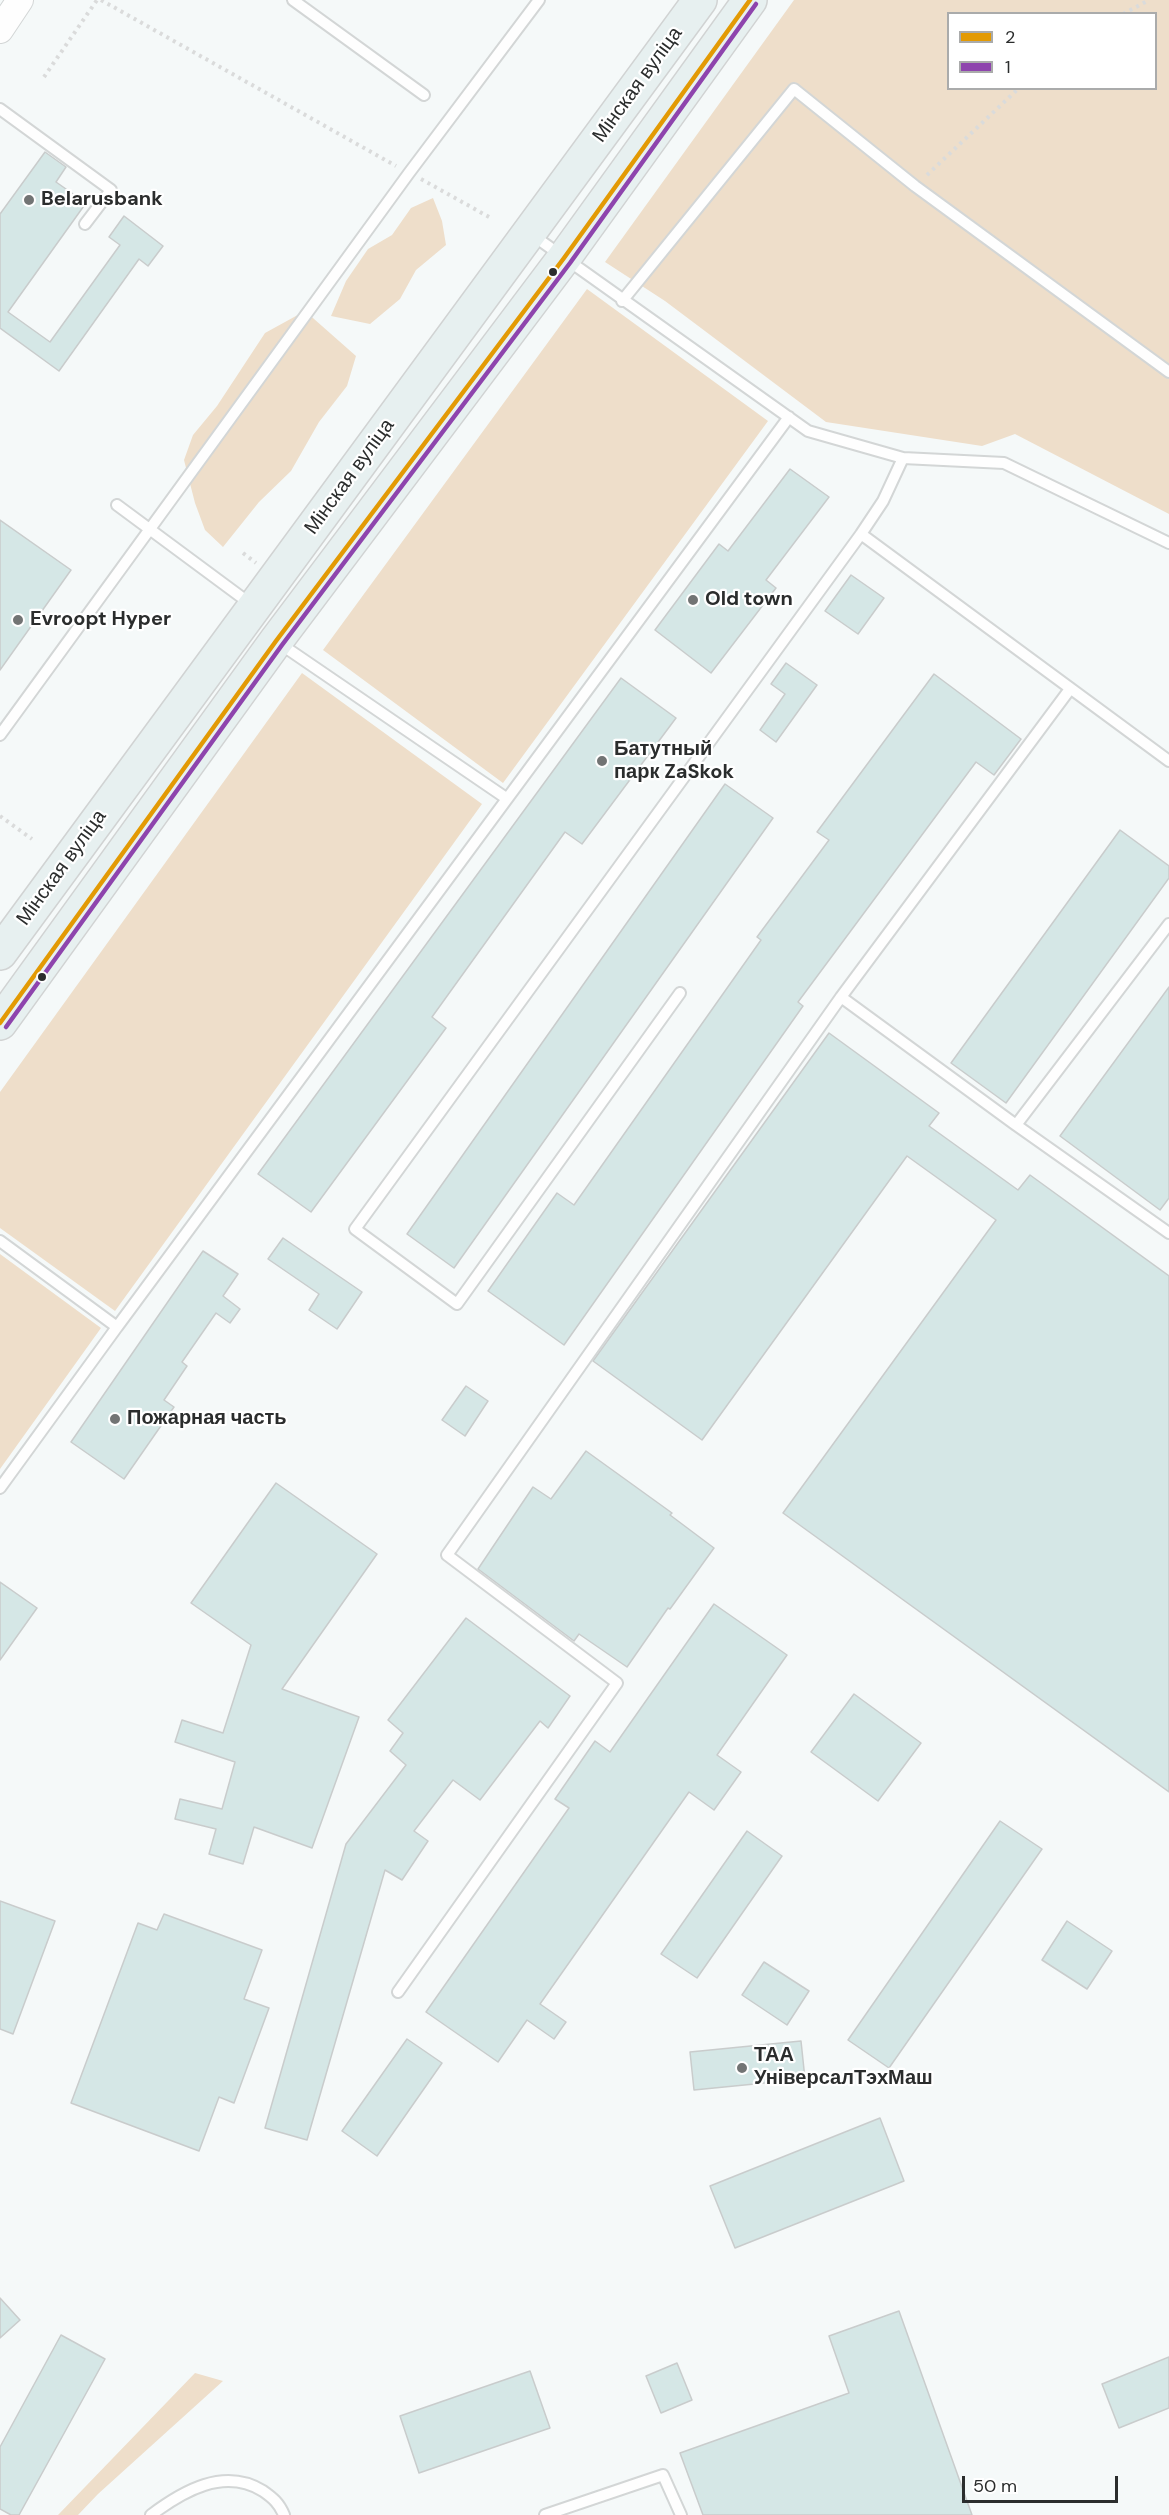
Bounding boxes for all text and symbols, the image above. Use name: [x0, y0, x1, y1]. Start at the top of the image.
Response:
legend: [947, 12, 1157, 90]
street label: Мінская вуліца: [588, 23, 688, 147]
text: 2: [1005, 25, 1015, 49]
text: 1: [1005, 55, 1011, 79]
place label: Belarusbank: [41, 188, 163, 212]
marker: Belarusbank: [22, 193, 36, 207]
unlabelled marker: [547, 266, 559, 278]
street label: Мінская вуліца: [300, 415, 400, 539]
place label: Old town: [705, 588, 793, 612]
marker: Old town: [686, 593, 700, 607]
place label: Evroopt Hyper: [30, 608, 171, 632]
marker: Evroopt Hyper: [11, 613, 25, 627]
place label: Батутный парк ZaSkok: [614, 738, 734, 785]
marker: Батутный парк ZaSkok: [595, 754, 609, 768]
street label: Мінская вуліца: [12, 806, 112, 930]
unlabelled marker: [36, 971, 48, 983]
place label: Пожарная часть: [127, 1407, 287, 1431]
marker: Пожарная часть: [108, 1412, 122, 1426]
place label: ТАА УніверсалТэхМаш: [754, 2044, 933, 2091]
marker: ТАА УніверсалТэхМаш: [735, 2061, 749, 2075]
scale bar: [965, 2464, 1121, 2502]
text: 50 m: [973, 2474, 1017, 2498]

